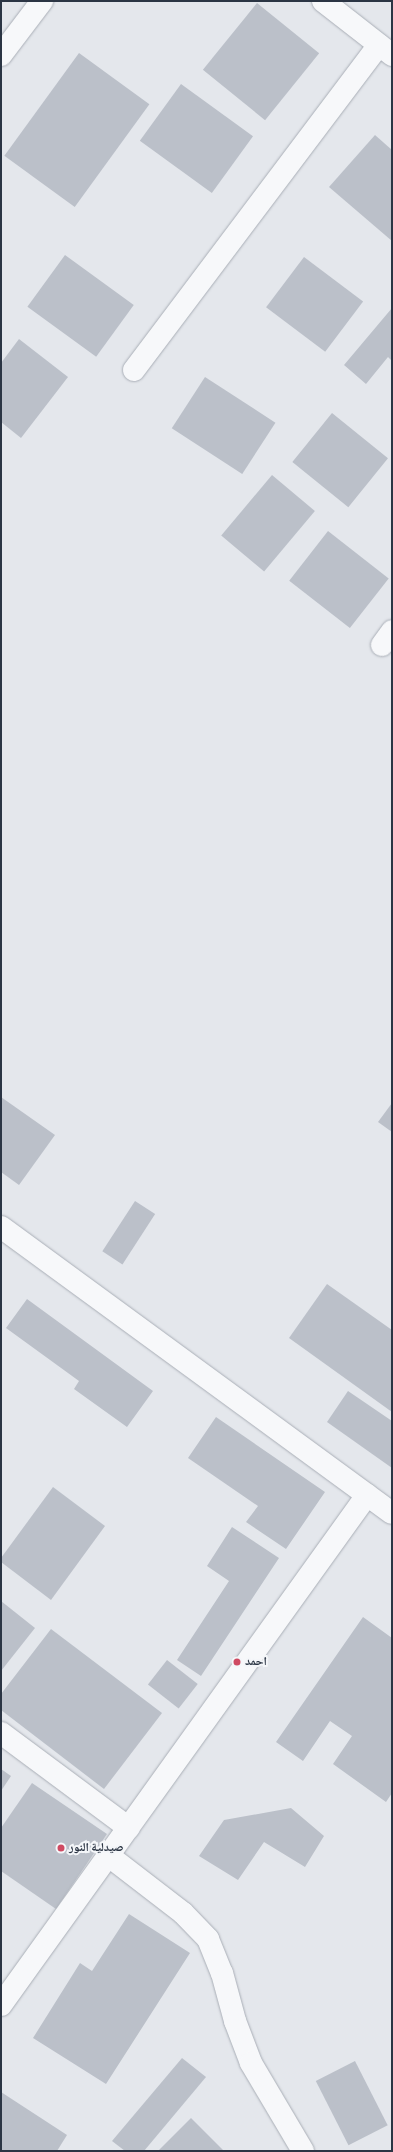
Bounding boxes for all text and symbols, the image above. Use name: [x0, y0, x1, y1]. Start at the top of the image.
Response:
place label: احمد: [245, 1655, 267, 1669]
marker: احمد: [232, 1657, 242, 1667]
place label: صيدلية النور: [69, 1841, 123, 1855]
marker: صيدلية النور: [56, 1843, 66, 1853]

